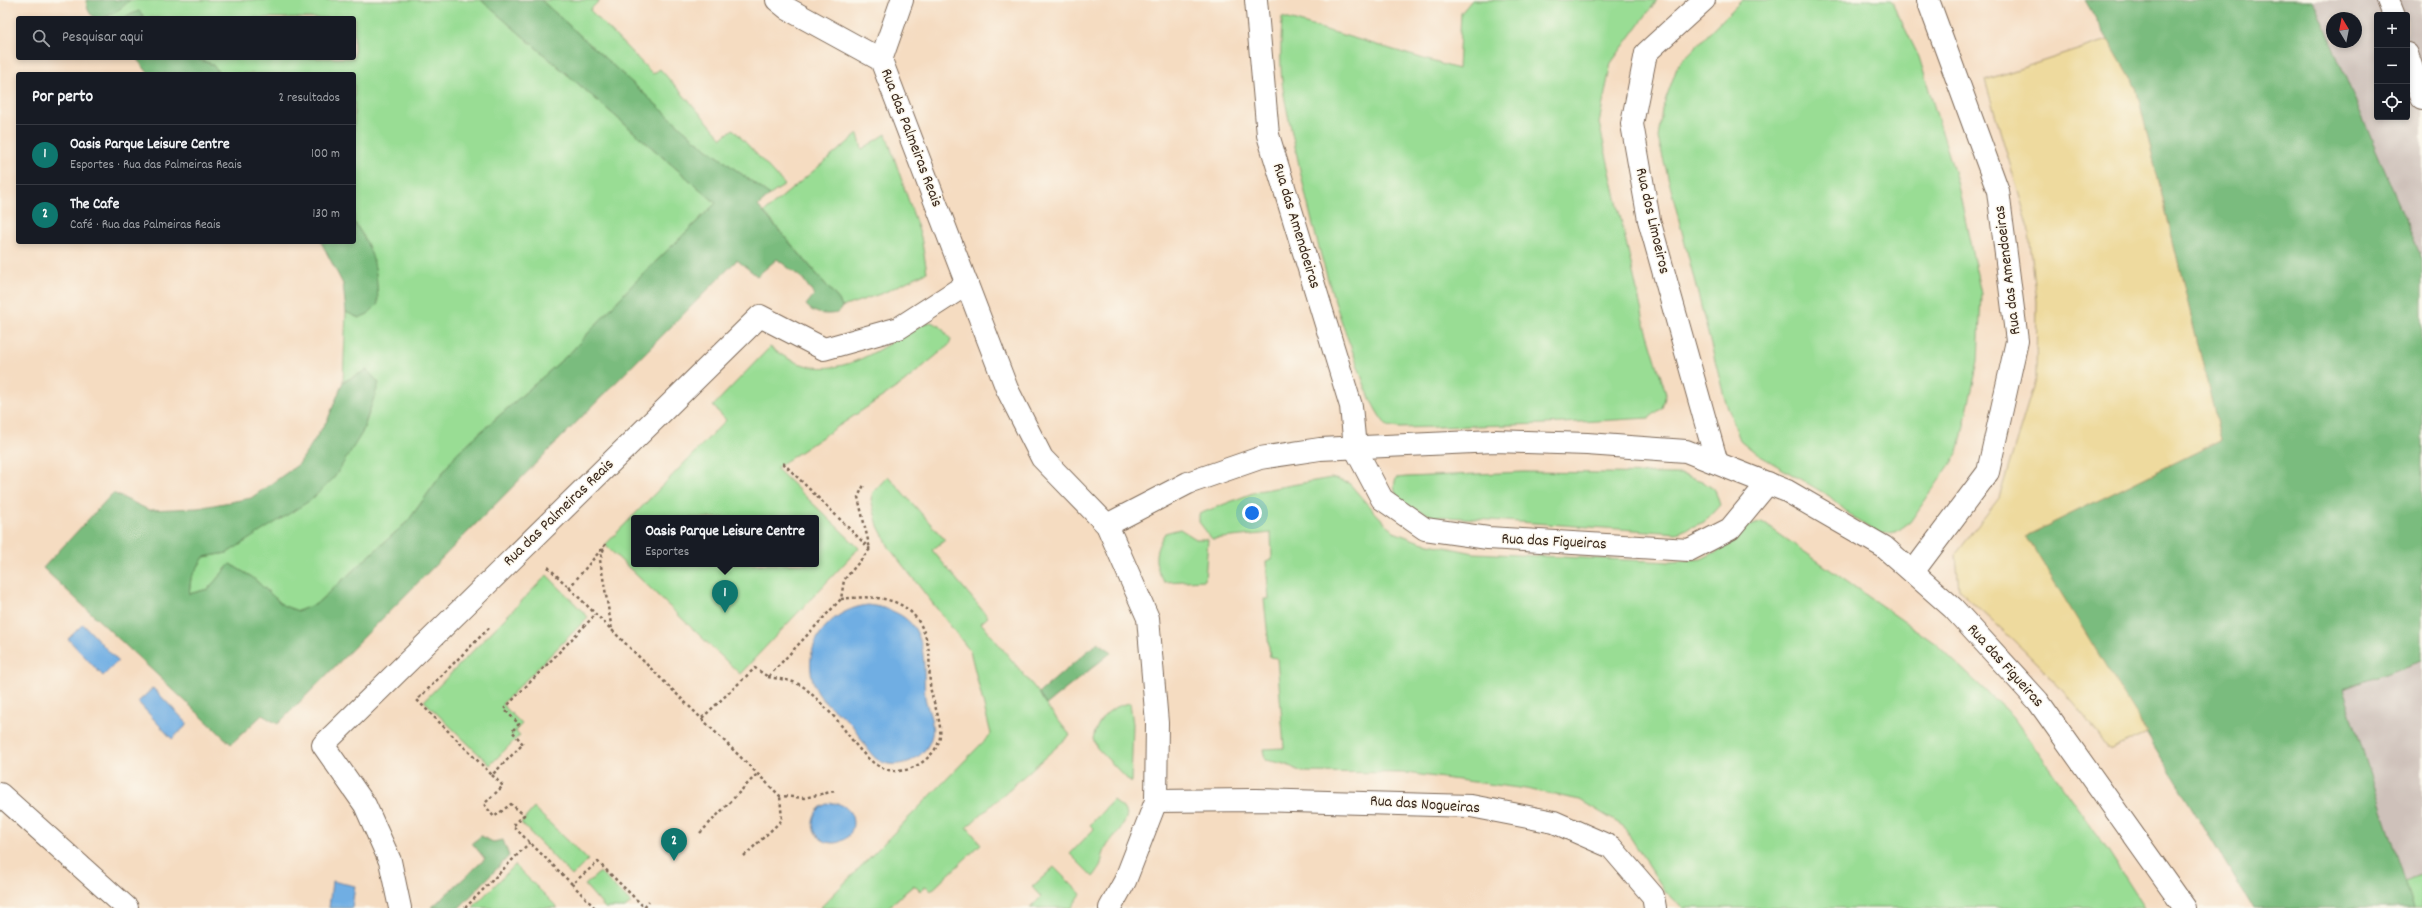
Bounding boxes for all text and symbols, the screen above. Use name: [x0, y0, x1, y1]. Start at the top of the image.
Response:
north arrow: [2326, 12, 2362, 48]
map controls: [2374, 12, 2410, 120]
button: +: [2374, 12, 2410, 48]
search box: [16, 16, 356, 60]
icon: search: [30, 27, 52, 49]
text: Pesquisar aqui: [62, 27, 143, 49]
button: −: [2374, 48, 2410, 84]
street label: Rua das Palmeiras Reais: [874, 65, 948, 211]
button: locate: [2374, 84, 2410, 120]
text: Por perto: [32, 86, 93, 110]
text: 2 resultados: [278, 89, 340, 108]
text: Oasis Parque Leisure Centre: [70, 134, 230, 156]
text: 1: [44, 145, 46, 164]
text: 100 m: [311, 145, 340, 164]
text: Esportes · Rua das Palmeiras Reais: [70, 156, 242, 175]
street label: Rua das Amendoeiras: [1266, 160, 1326, 292]
street label: Rua dos Limoeiros: [1629, 166, 1675, 277]
text: The Cafe: [70, 194, 119, 216]
street label: Rua das Amendoeiras: [1989, 204, 2027, 336]
text: 2: [42, 205, 48, 224]
text: 130 m: [312, 205, 340, 224]
text: Café · Rua das Palmeiras Reais: [70, 216, 221, 235]
street label: Rua das Palmeiras Reais: [498, 454, 620, 572]
your location: [1242, 503, 1262, 523]
popup: [631, 515, 819, 567]
text: Oasis Parque Leisure Centre: [645, 521, 805, 543]
street label: Rua das Figueiras: [1501, 528, 1607, 556]
text: Esportes: [645, 543, 689, 562]
pin: 1: [712, 580, 738, 613]
street label: Rua das Figueiras: [1961, 619, 2049, 713]
street label: Rua das Nogueiras: [1369, 790, 1481, 820]
pin: 2: [661, 828, 687, 861]

